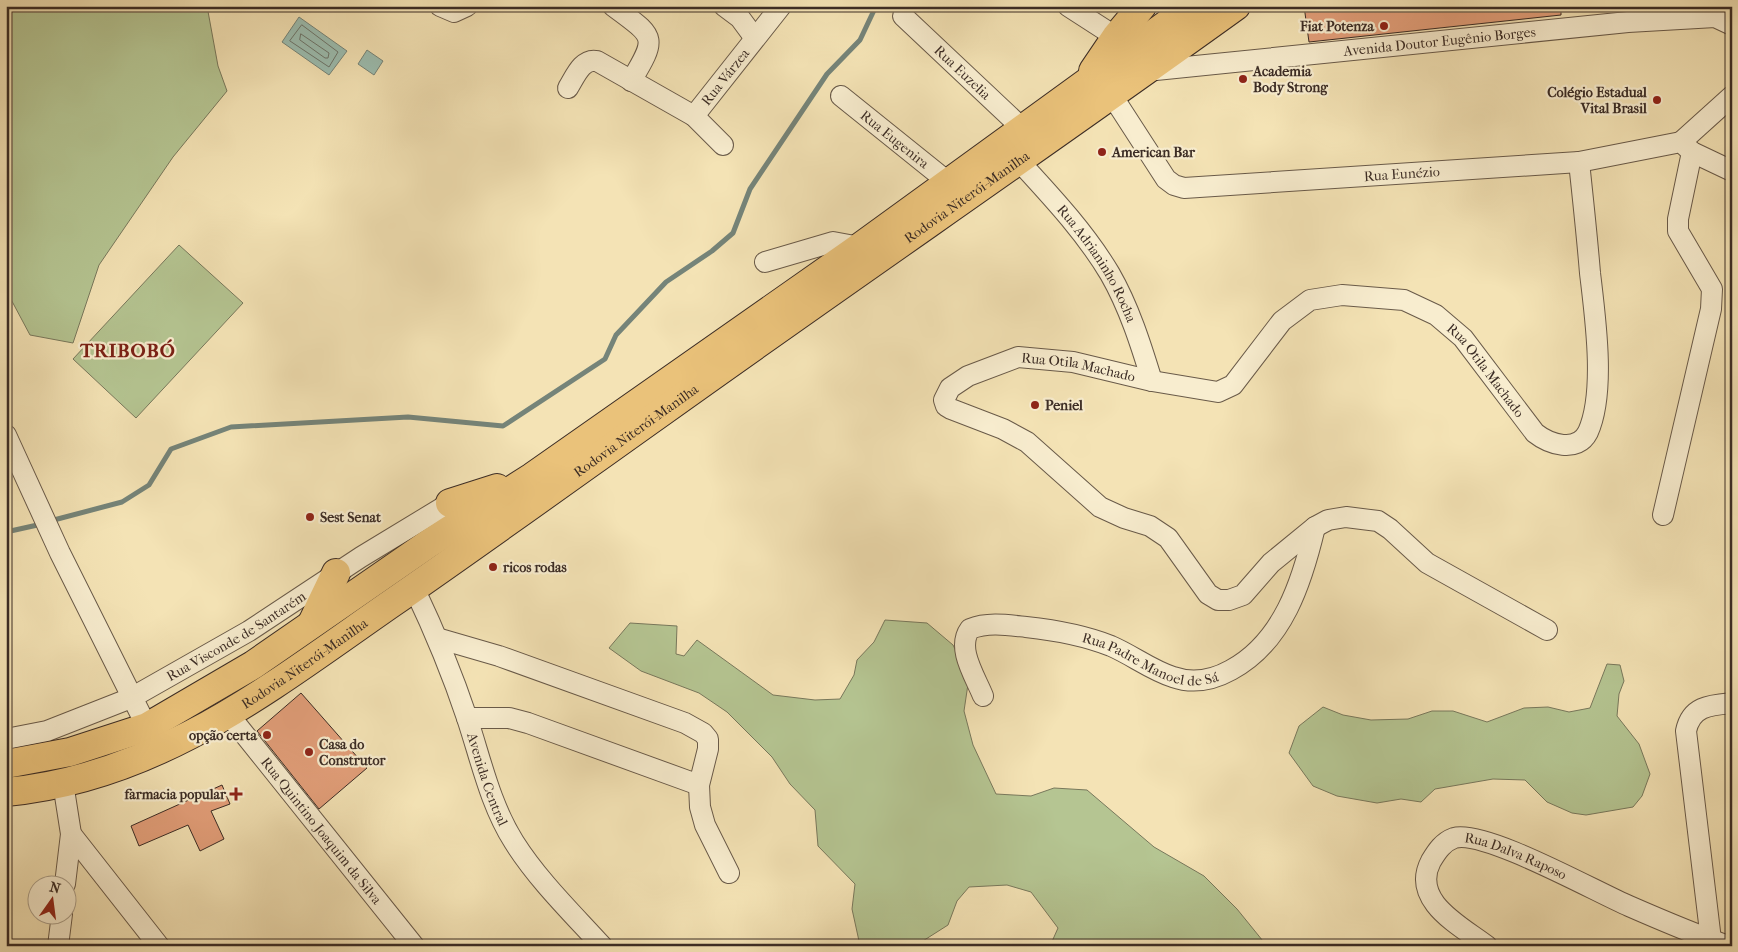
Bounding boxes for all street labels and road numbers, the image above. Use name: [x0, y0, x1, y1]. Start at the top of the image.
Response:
street label: Avenida Doutor Eugênio Borges: [1342, 23, 1536, 60]
street label: Rua Euzelia: [931, 42, 995, 104]
street label: Rua Várzea: [698, 45, 753, 109]
street label: Rua Eugenira: [857, 107, 933, 173]
street label: Rodovia Niterói-Manilha: [901, 147, 1033, 247]
street label: Rua Eunézio: [1363, 163, 1440, 185]
street label: Rua Adrianinho Rocha: [1053, 201, 1140, 325]
street label: Rua Otila Machado: [1443, 320, 1528, 421]
street label: Rua Otila Machado: [1021, 349, 1137, 386]
street label: Rodovia Niterói-Manilha: [570, 380, 702, 481]
street label: Rua Visconde de Santarém: [164, 588, 310, 685]
street label: Rodovia Niterói-Manilha: [238, 614, 372, 713]
street label: Rua Padre Manoel de Sá: [1080, 629, 1221, 690]
street label: Avenida Central: [463, 730, 512, 829]
street label: Rua Quintino Joaquim da Silva: [257, 754, 386, 908]
street label: Rua Dalva Raposo: [1463, 829, 1569, 884]

